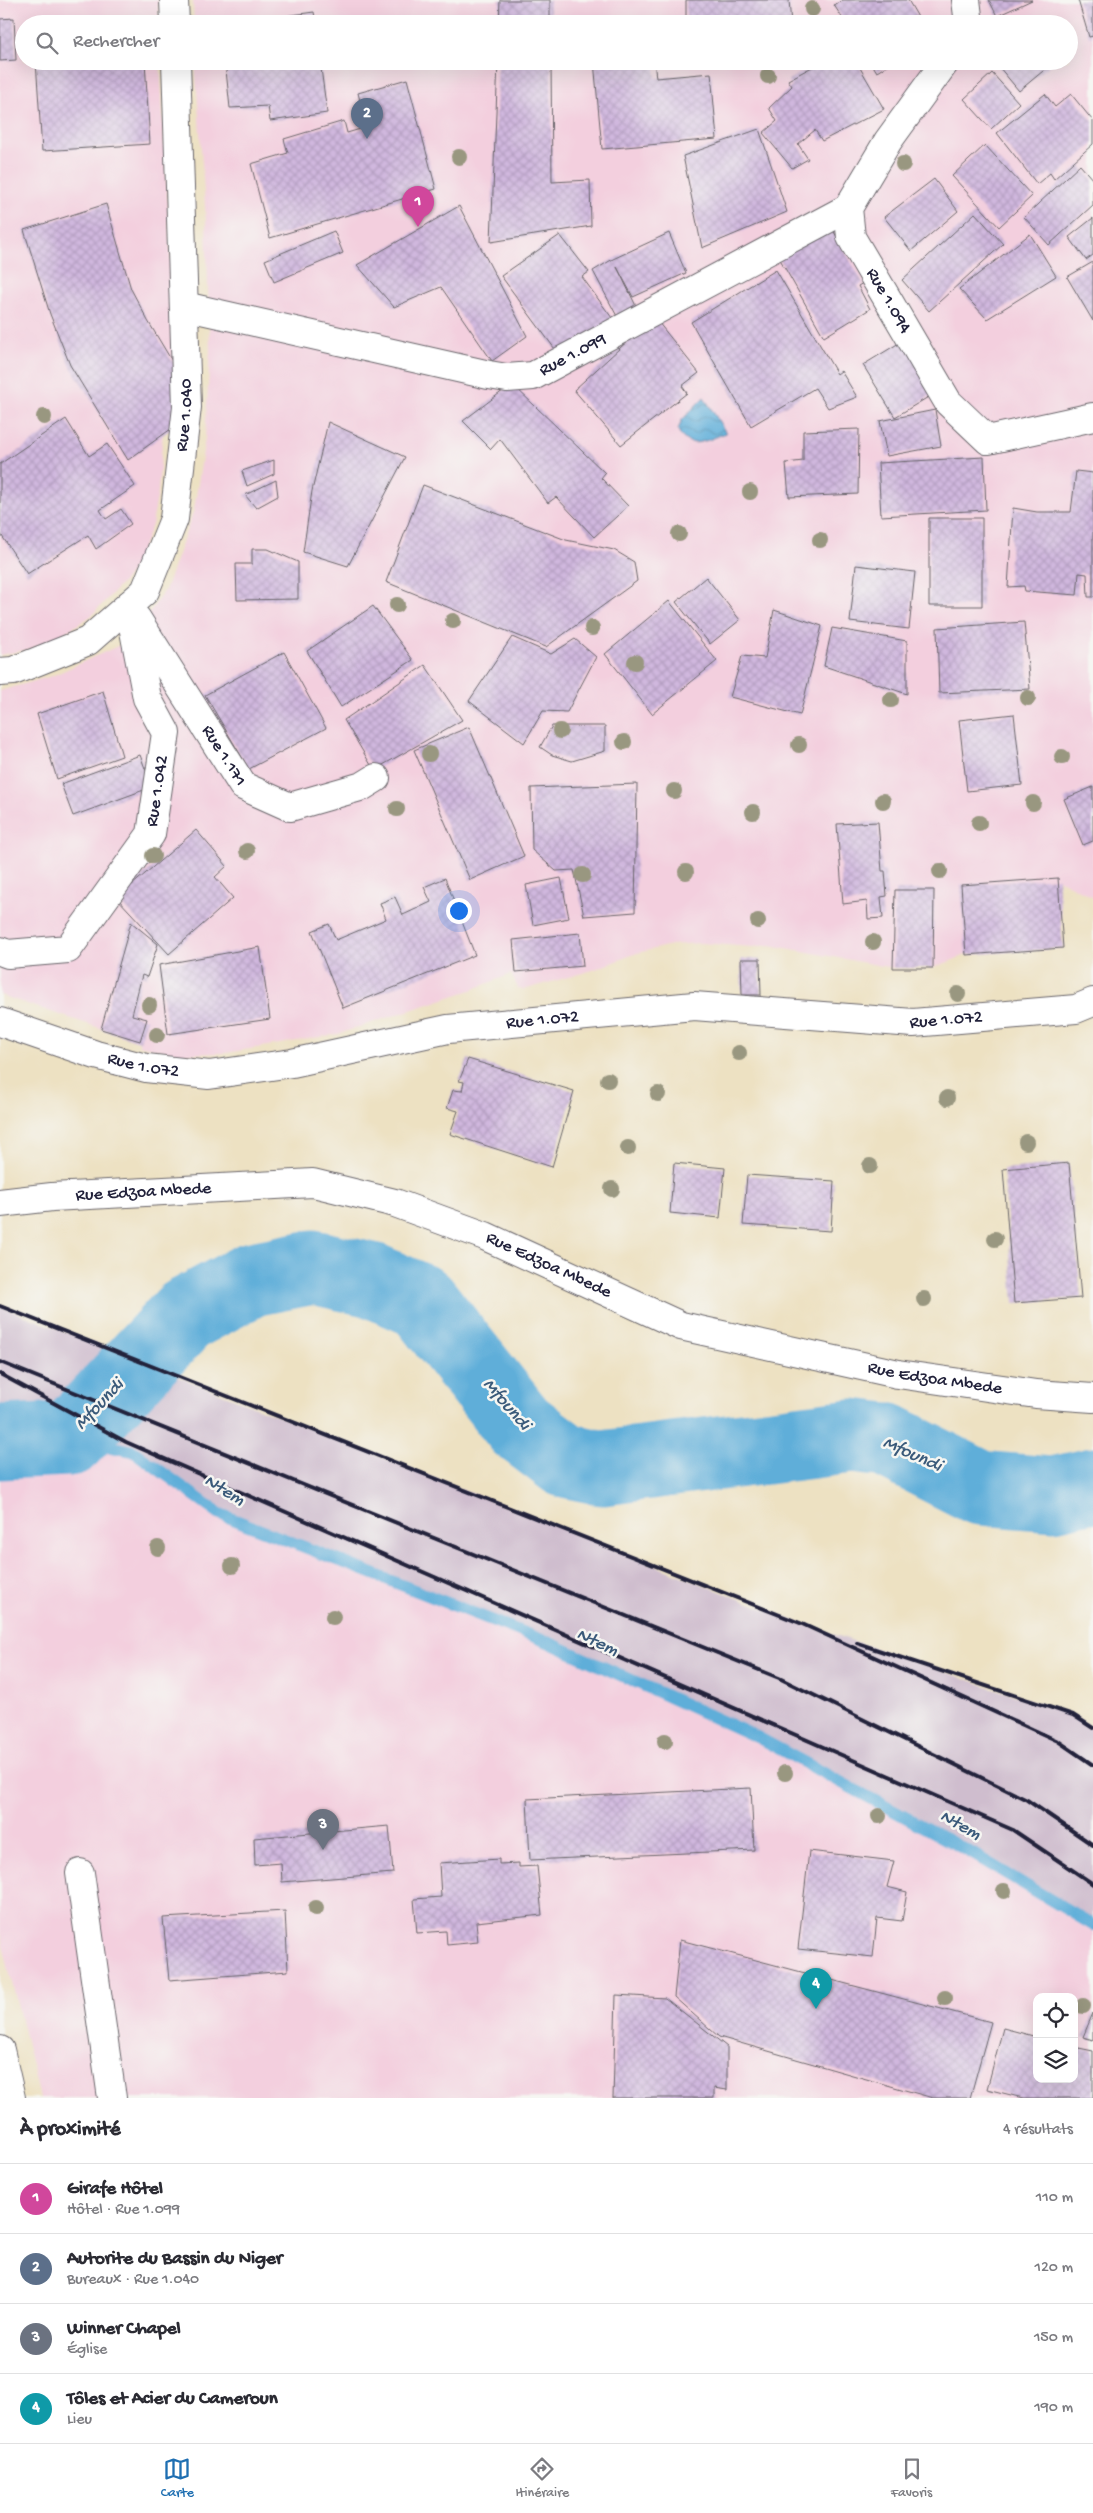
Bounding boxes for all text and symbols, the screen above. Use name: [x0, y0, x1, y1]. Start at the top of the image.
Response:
search box: [15, 15, 1078, 70]
icon: search: [33, 29, 61, 57]
text: Rechercher: [73, 31, 159, 54]
pin: 2: [351, 98, 383, 139]
pin: 1: [402, 186, 434, 227]
street label: Rue 1.094: [861, 264, 916, 338]
street label: Rue 1.099: [536, 328, 610, 381]
street label: Rue 1.040: [171, 378, 198, 453]
street label: Rue 1.171: [197, 721, 251, 790]
street label: Rue 1.042: [142, 754, 173, 828]
your location: [446, 898, 472, 924]
street label: Rue 1.072: [505, 1006, 580, 1034]
street label: Rue 1.072: [909, 1007, 983, 1034]
street label: Rue 1.072: [105, 1048, 180, 1082]
street label: Rue Edzoa Mbede: [75, 1178, 213, 1206]
street label: Rue Edzoa Mbede: [482, 1227, 615, 1303]
street label: Rue Edzoa Mbede: [866, 1357, 1004, 1400]
water label: Mfoundi: [70, 1373, 131, 1436]
water label: Mfoundi: [477, 1374, 536, 1437]
water label: Mfoundi: [879, 1432, 947, 1479]
water label: Ntem: [199, 1470, 249, 1512]
water label: Ntem: [572, 1623, 622, 1663]
water label: Ntem: [935, 1805, 985, 1847]
pin: 3: [307, 1809, 339, 1850]
pin: 4: [800, 1968, 832, 2009]
map controls: [1033, 1993, 1078, 2083]
button: locate: [1033, 1993, 1078, 2038]
button: layers: [1033, 2038, 1078, 2083]
text: À proximité: [20, 2118, 121, 2143]
text: 4 résultats: [1003, 2121, 1073, 2140]
text: Girafe Hôtel: [67, 2178, 163, 2201]
text: 1: [33, 2189, 39, 2208]
text: 110 m: [1036, 2189, 1073, 2208]
text: Hôtel · Rue 1.099: [67, 2201, 180, 2220]
text: Autorite du Bassin du Niger: [67, 2248, 283, 2271]
text: 2: [32, 2259, 40, 2278]
text: 120 m: [1034, 2259, 1073, 2278]
text: Bureaux · Rue 1.040: [67, 2271, 199, 2290]
text: Winner Chapel: [67, 2318, 181, 2341]
text: 3: [32, 2329, 40, 2348]
text: 150 m: [1034, 2329, 1073, 2348]
text: Église: [67, 2341, 107, 2360]
text: Tôles et Acier du Cameroun: [67, 2388, 278, 2411]
text: 4: [32, 2399, 40, 2418]
text: 190 m: [1034, 2399, 1073, 2418]
text: Lieu: [67, 2411, 92, 2430]
tab: Carte: [161, 2455, 194, 2502]
tab: Itinéraire: [515, 2455, 569, 2502]
tab: Favoris: [891, 2455, 932, 2502]

